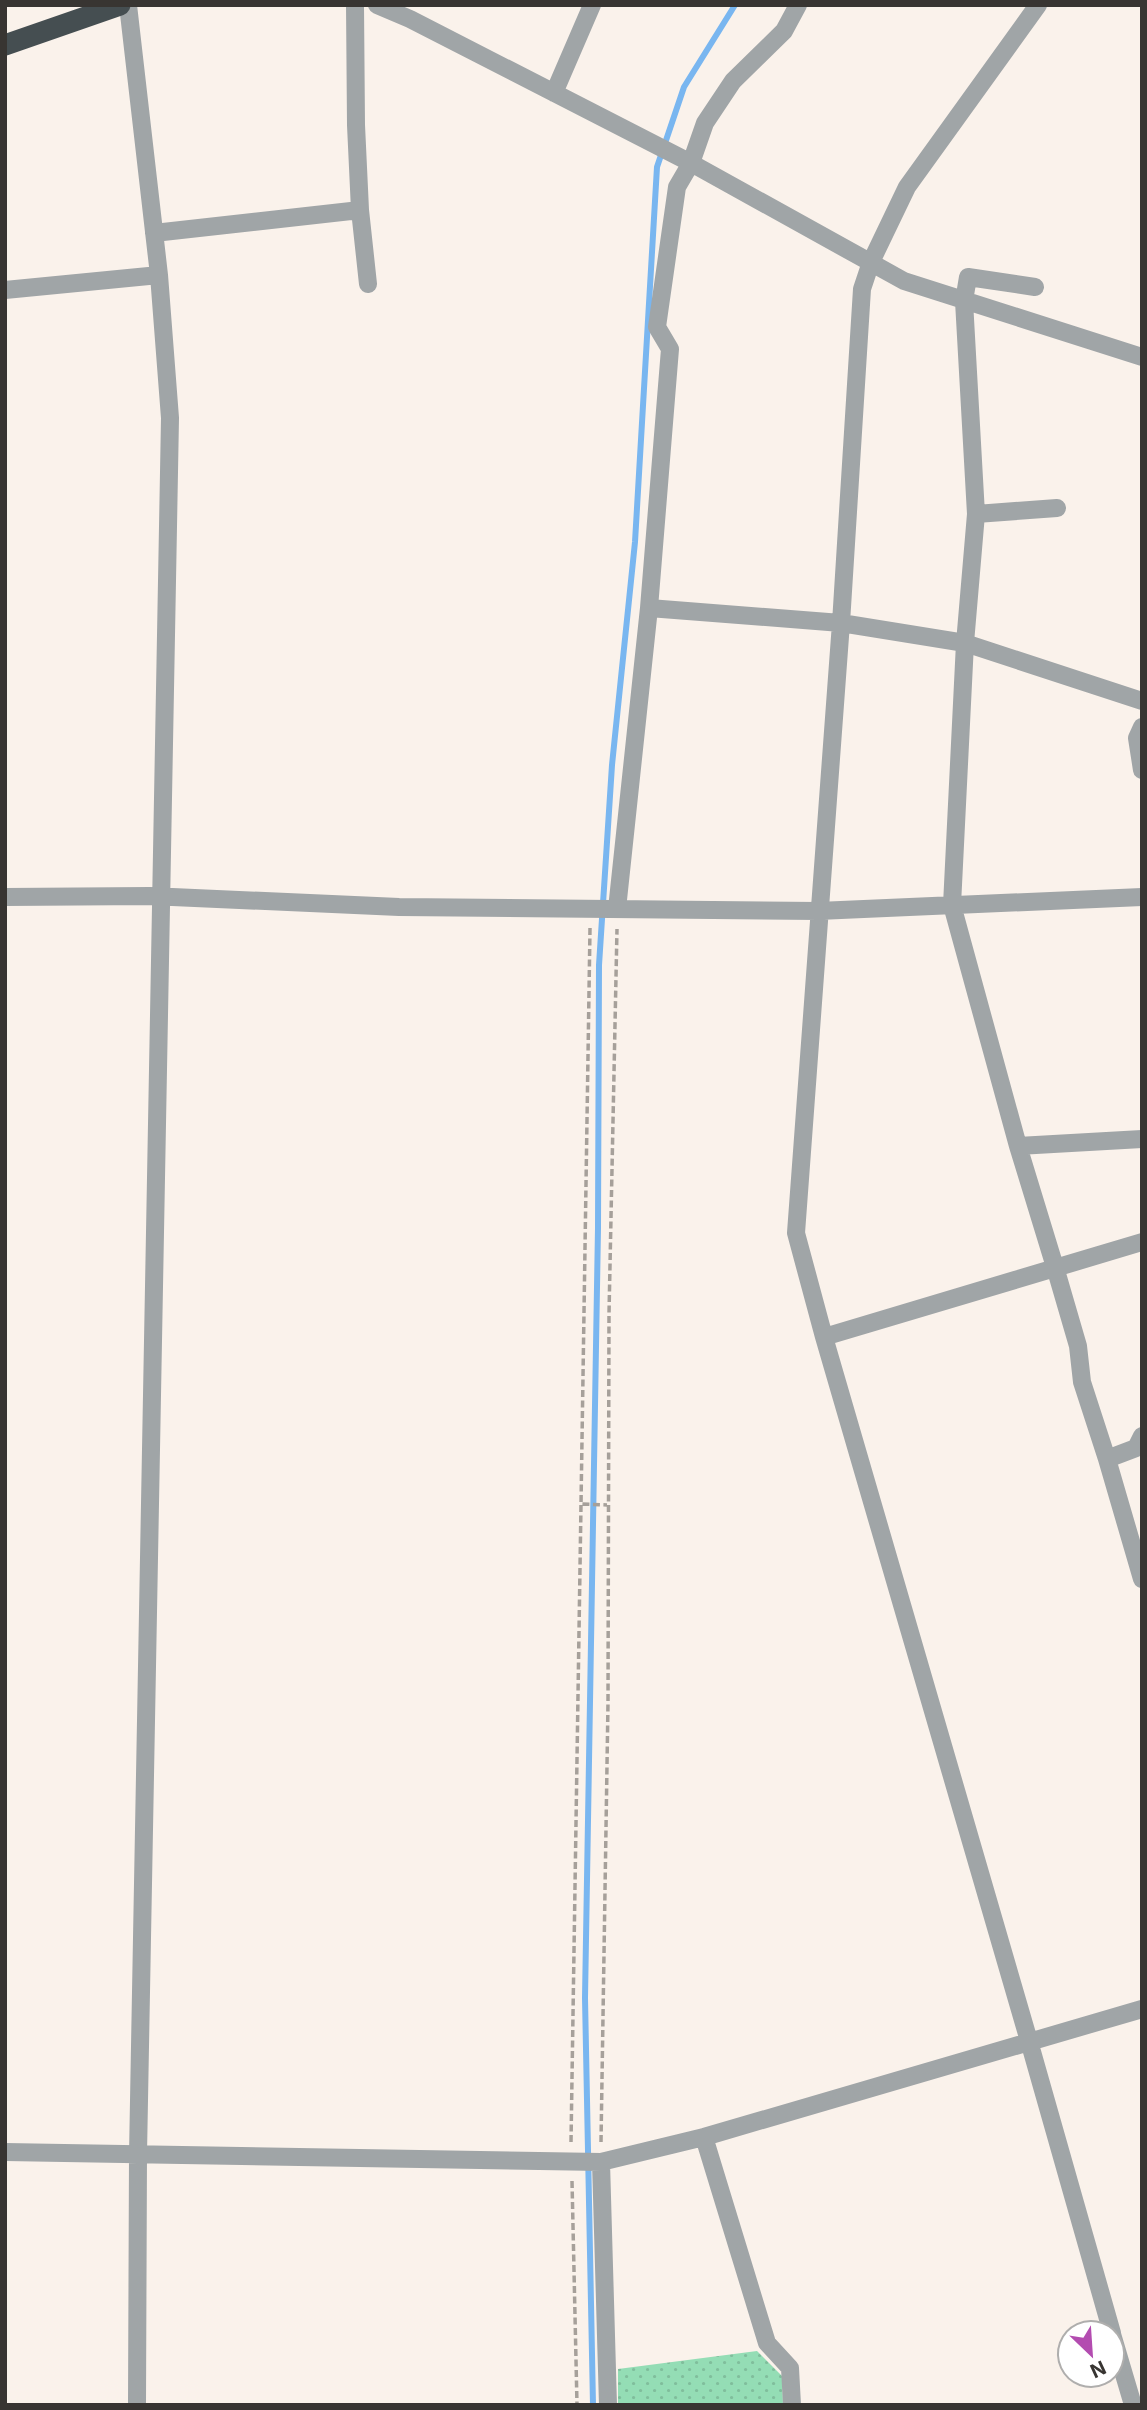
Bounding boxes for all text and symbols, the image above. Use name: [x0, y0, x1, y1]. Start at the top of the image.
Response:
north arrow: [1056, 2319, 1126, 2389]
text: N: [1087, 2355, 1109, 2382]

